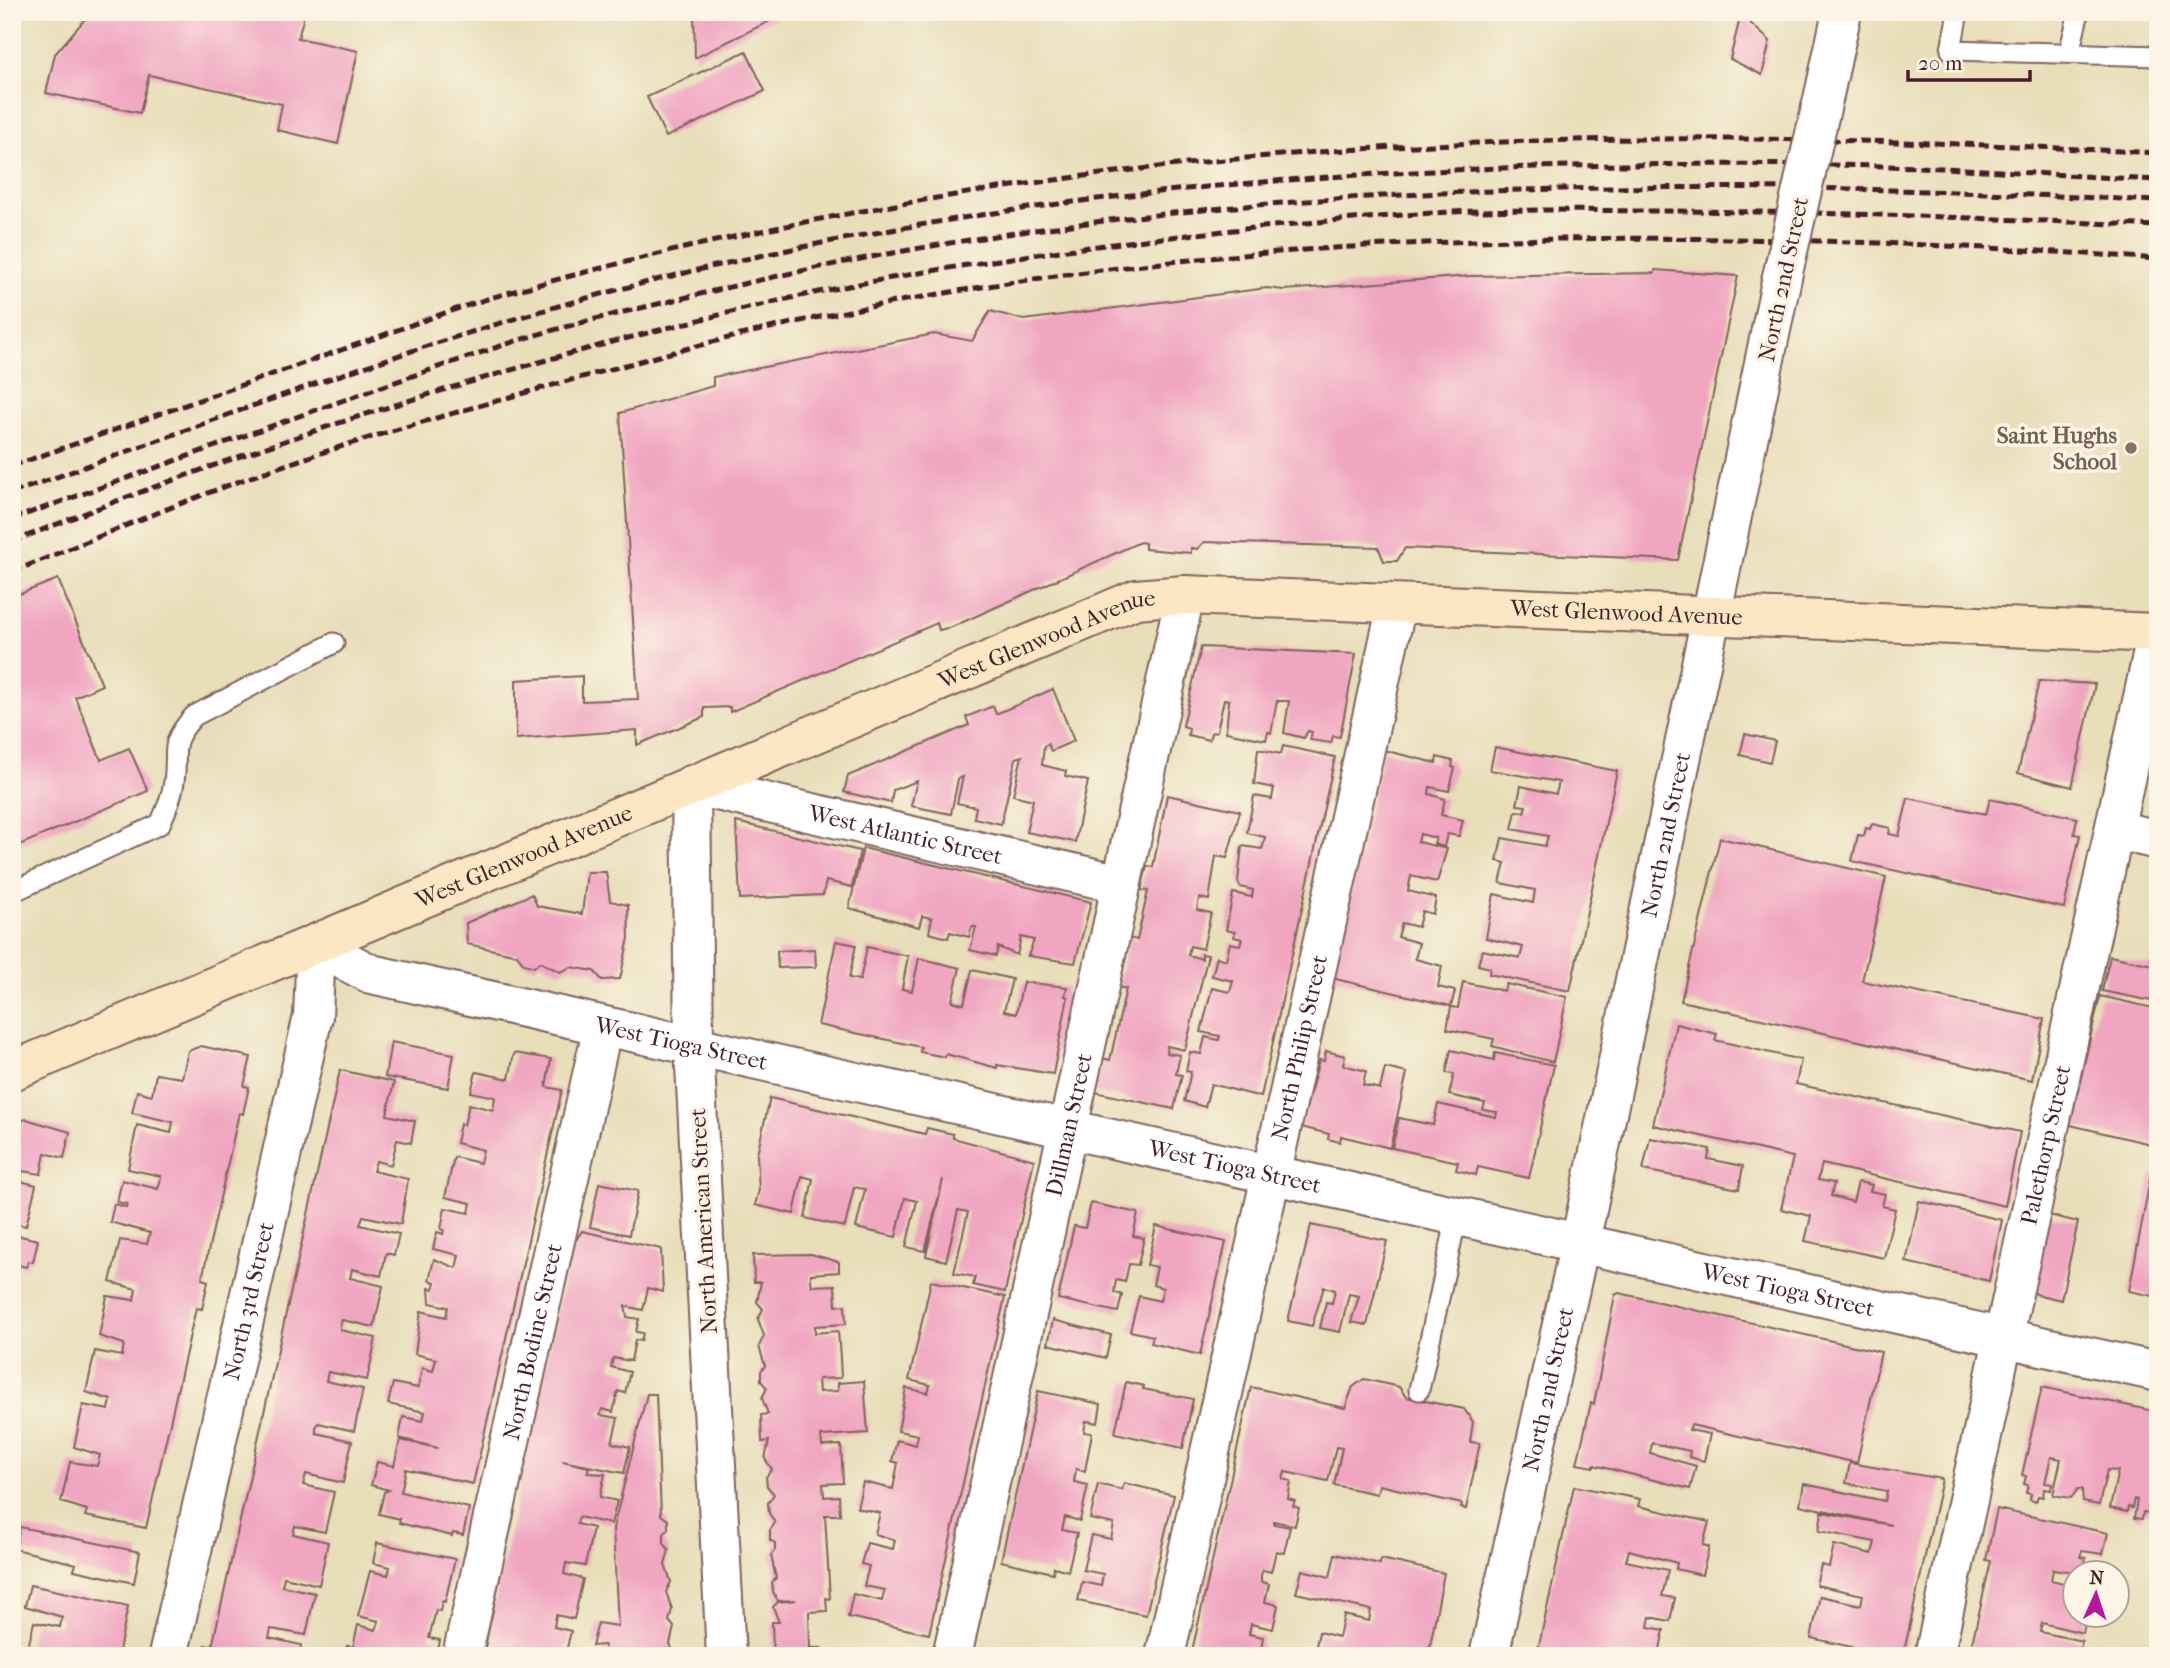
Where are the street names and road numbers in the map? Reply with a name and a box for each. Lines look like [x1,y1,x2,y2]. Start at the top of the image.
street label: North 2nd Street [1753,194,1814,364]
street label: West Glenwood Avenue [933,584,1156,695]
street label: West Glenwood Avenue [1509,595,1743,631]
street label: North 2nd Street [1635,750,1696,920]
street label: West Glenwood Avenue [411,799,636,914]
street label: West Atlantic Street [805,799,1005,870]
street label: North Philip Street [1266,952,1333,1143]
street label: West Tioga Street [591,1011,770,1076]
street label: Dillman Street [1040,1051,1098,1199]
street label: Palethorp Street [2015,1063,2076,1228]
street label: North American Street [684,1107,723,1335]
street label: West Tioga Street [1145,1134,1324,1199]
street label: North 3rd Street [218,1219,280,1383]
street label: North Bodine Street [498,1241,568,1443]
street label: West Tioga Street [1698,1258,1877,1322]
street label: North 2nd Street [1517,1305,1579,1474]

